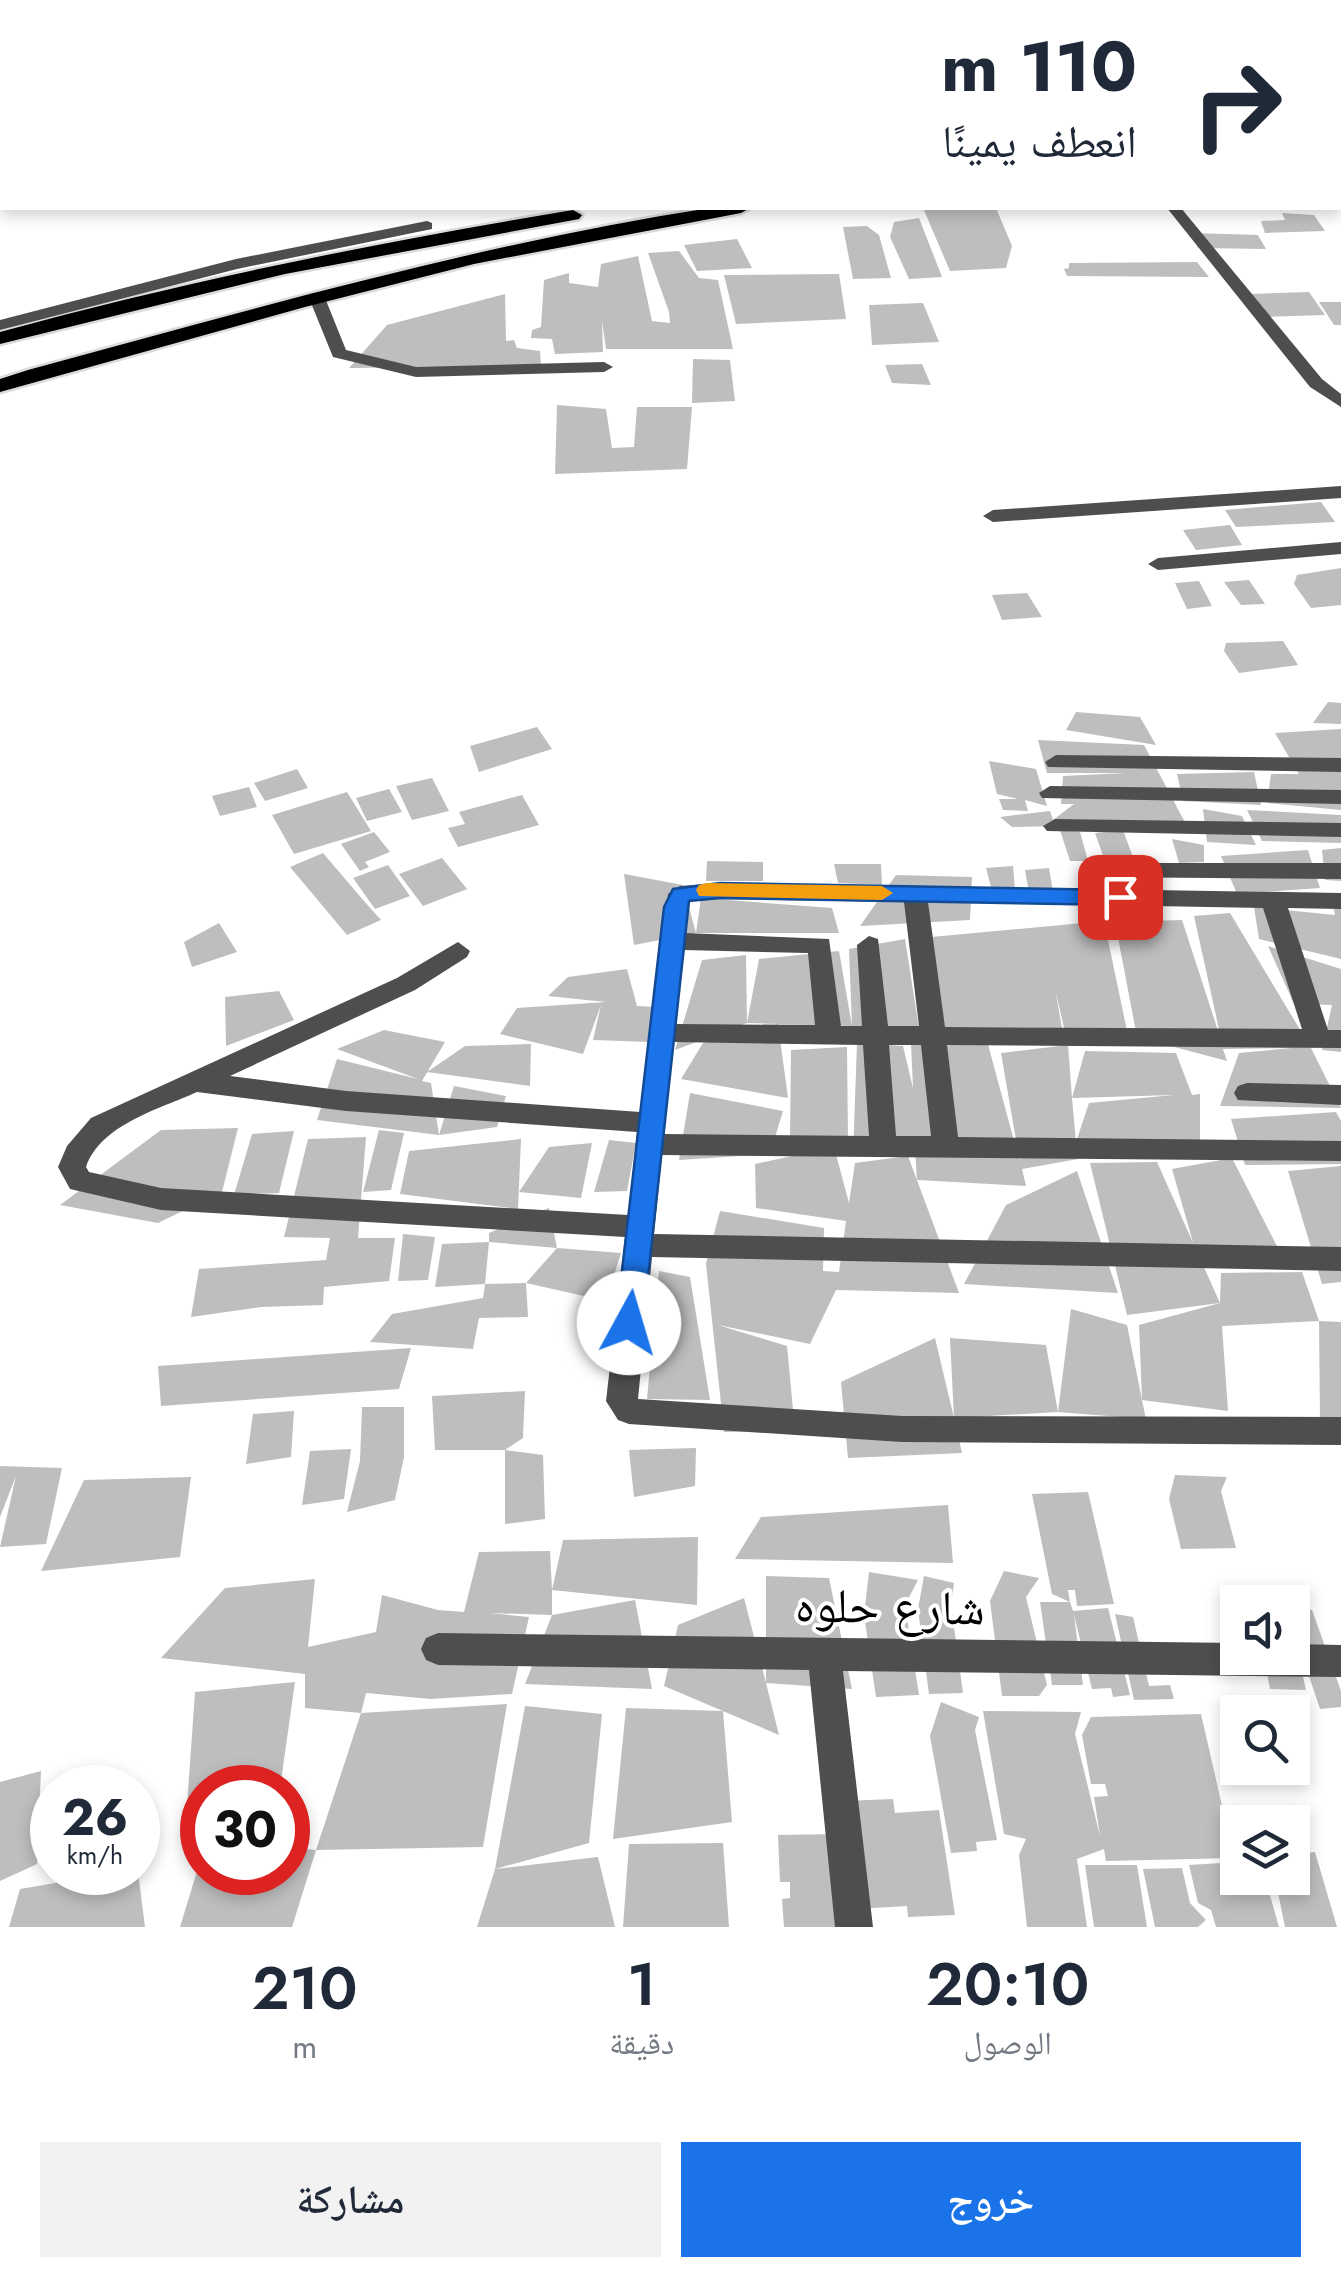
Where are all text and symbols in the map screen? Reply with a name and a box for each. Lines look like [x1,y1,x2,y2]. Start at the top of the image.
text: 110 m [941,16,1137,117]
icon: right [1172,40,1302,170]
text: انعطف يمينًا [942,109,1137,174]
pin [1078,855,1163,940]
icon: arrive [1093,870,1148,925]
position arrow [577,1271,681,1375]
street label: شارع حلوه [794,1570,986,1643]
map controls [1220,1585,1310,1895]
button: sound [1220,1585,1310,1675]
button: search [1220,1695,1310,1785]
speed limit sign: 30 [180,1765,310,1895]
text: 26 [62,1781,128,1854]
button: layers [1220,1805,1310,1895]
text: km/h [67,1837,123,1873]
text: 1 [627,1941,657,2028]
text: 20:10 [926,1941,1089,2028]
text: 210 [252,1945,358,2032]
text: دقيقة [609,2020,674,2066]
text: الوصول [963,2020,1052,2066]
text: m [292,2024,317,2070]
button: مشاركة [40,2142,661,2257]
button: خروج [681,2142,1301,2257]

